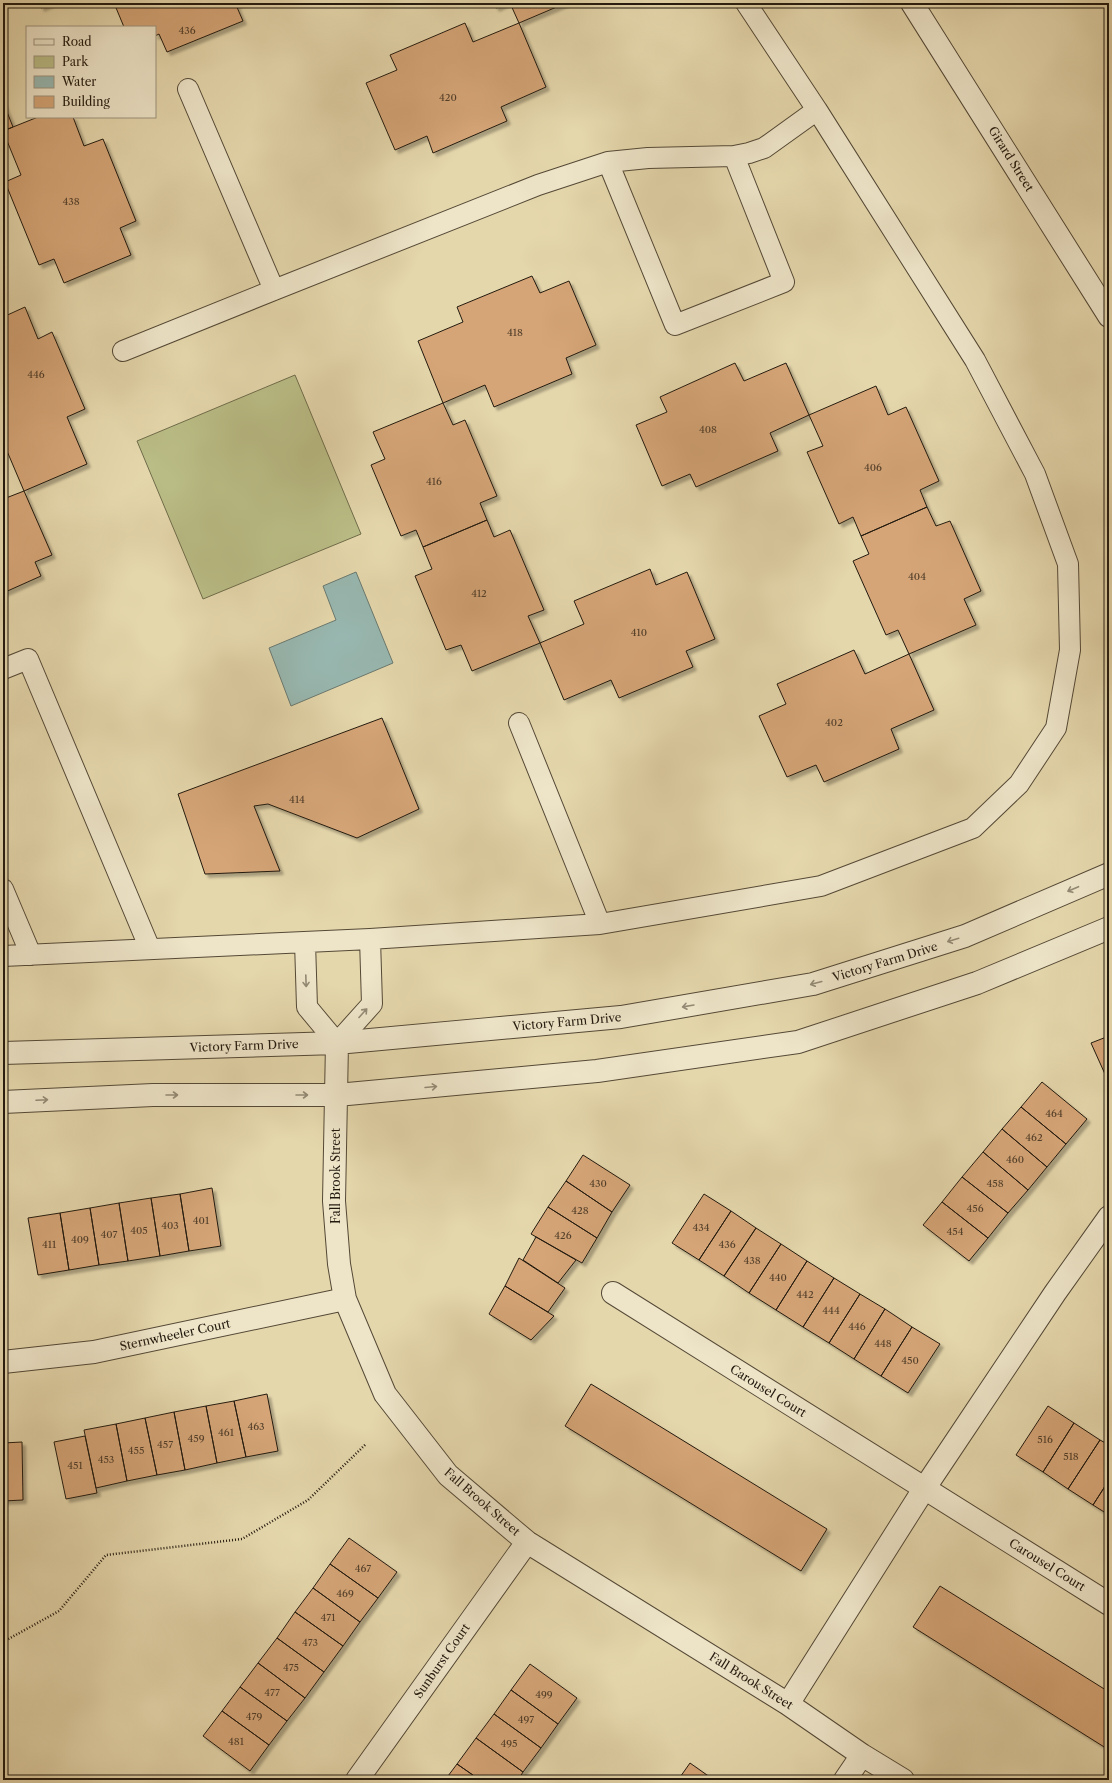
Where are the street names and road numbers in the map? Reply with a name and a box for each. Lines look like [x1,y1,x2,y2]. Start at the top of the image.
street label: Girard Street [985,123,1038,195]
street label: Victory Farm Drive [830,938,939,985]
street label: Victory Farm Drive [511,1009,622,1034]
street label: Victory Farm Drive [188,1036,299,1055]
street label: Fall Brook Street [328,1127,343,1224]
street label: Sternwheeler Court [118,1315,232,1354]
street label: Carousel Court [727,1361,810,1420]
street label: Fall Brook Street [441,1465,524,1539]
street label: Carousel Court [1006,1535,1089,1594]
street label: Sunburst Court [410,1620,473,1701]
street label: Fall Brook Street [707,1649,797,1713]

